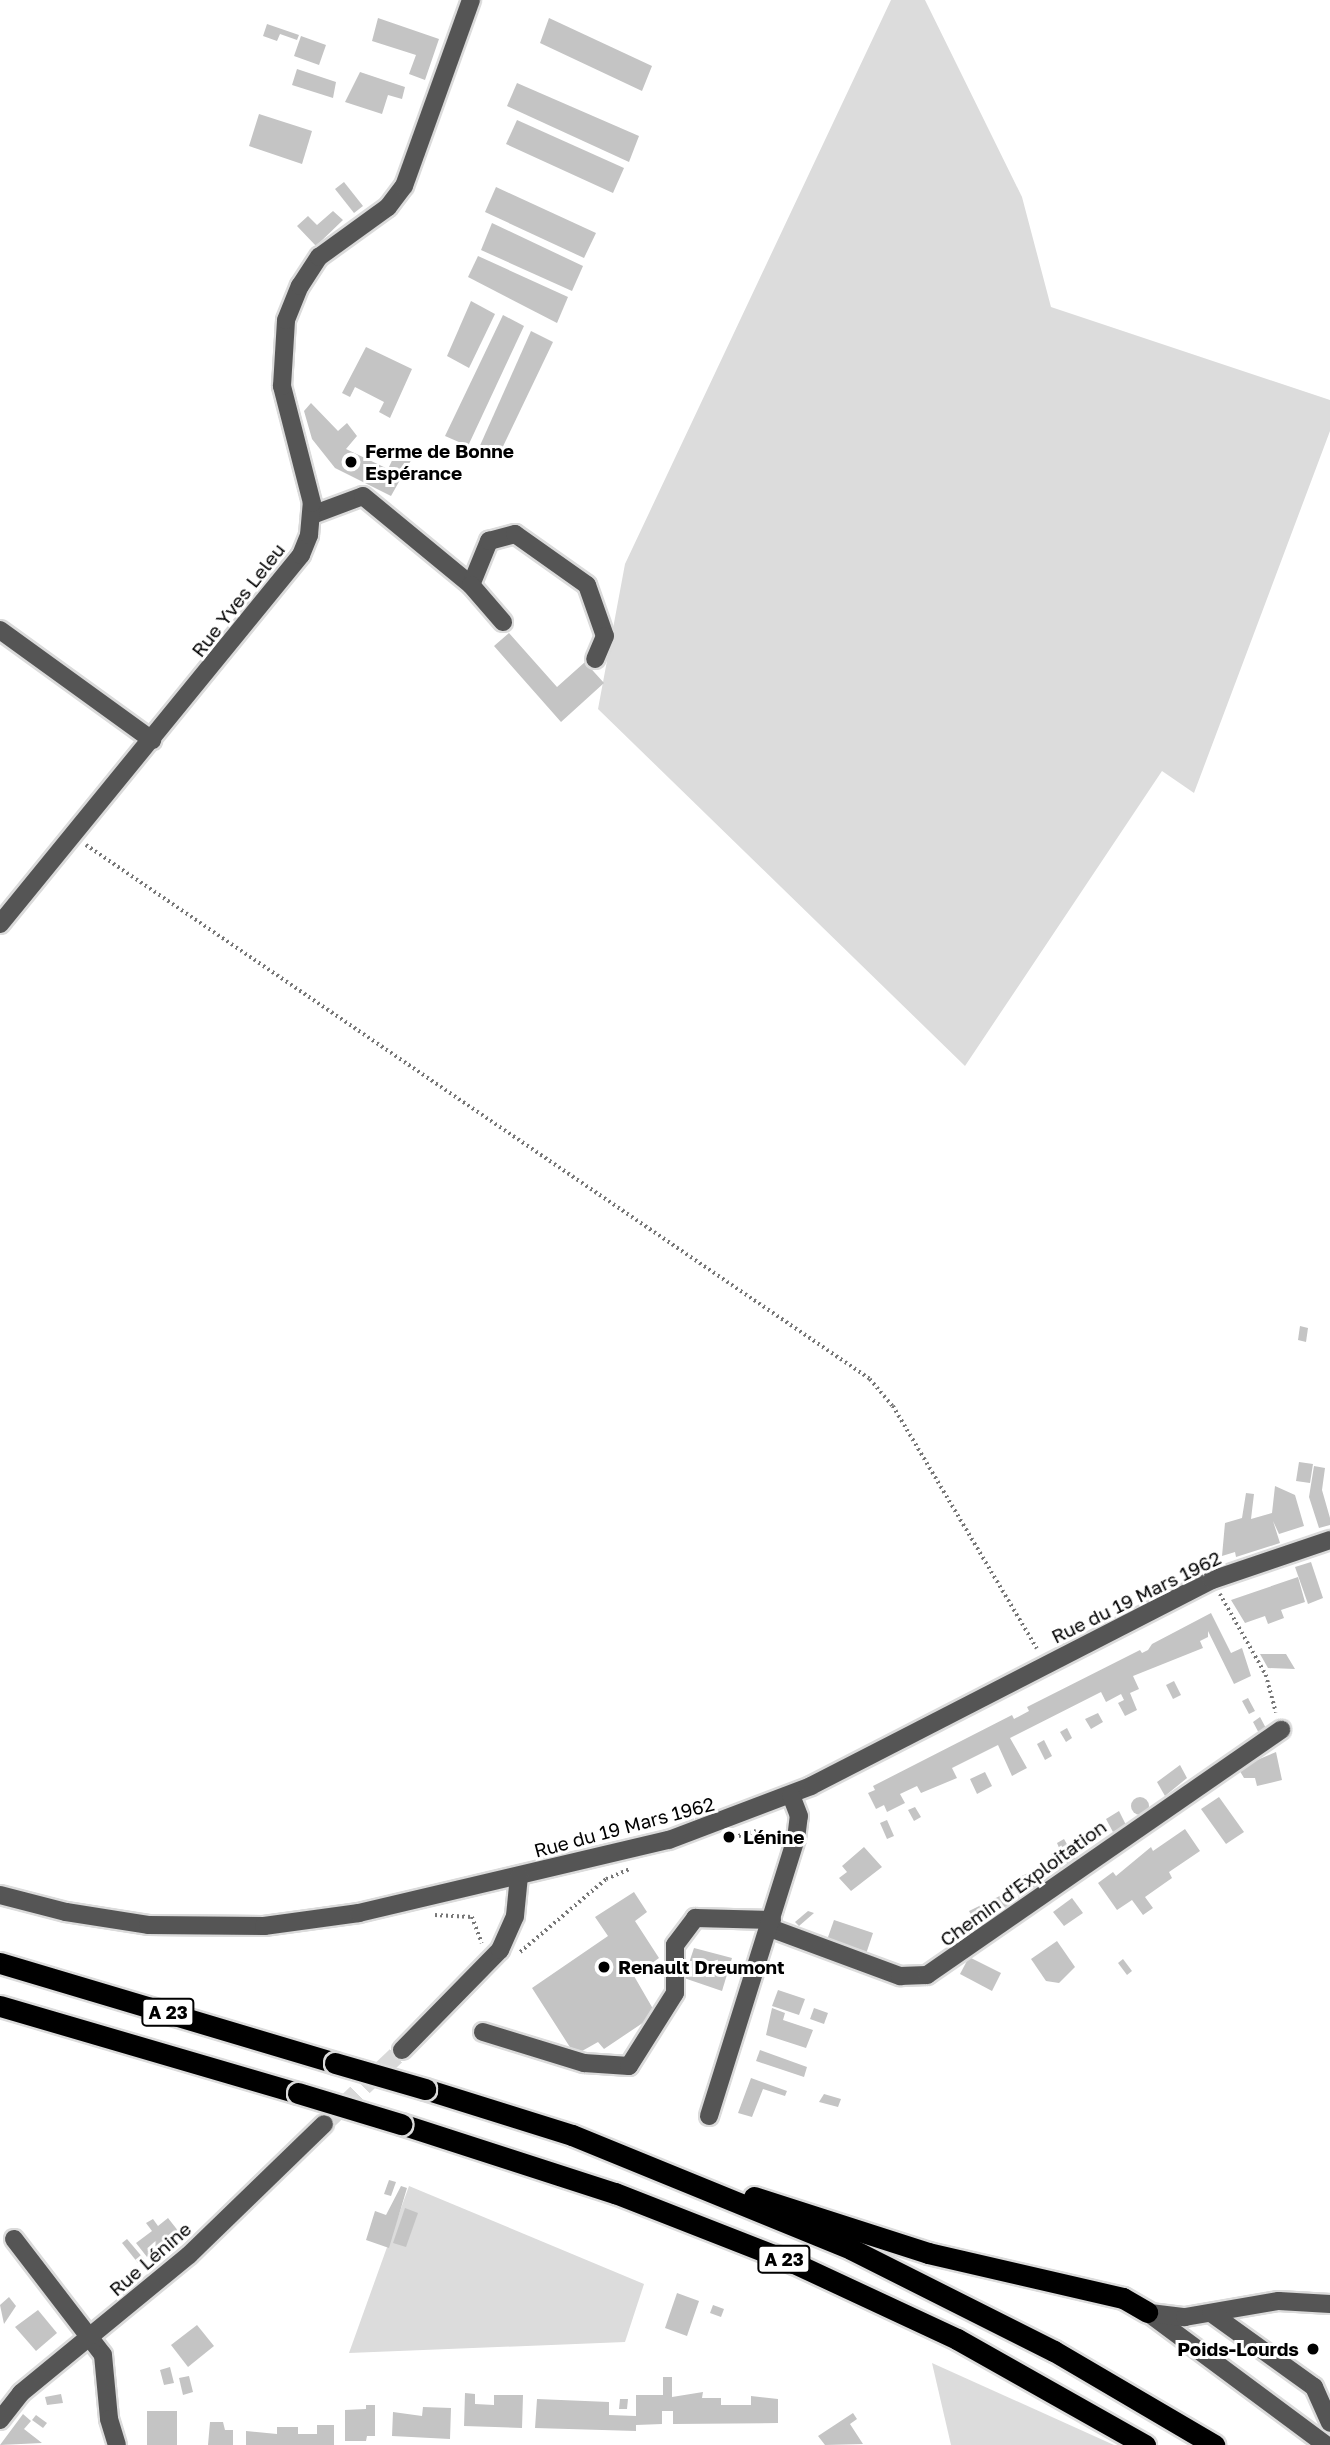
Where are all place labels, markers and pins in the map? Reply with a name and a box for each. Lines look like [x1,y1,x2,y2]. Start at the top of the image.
place label: Ferme de Bonne Espérance [365,440,514,484]
marker: Ferme de Bonne Espérance [343,454,359,470]
place label: Lénine [743,1826,804,1848]
marker: Lénine [721,1829,737,1845]
place label: Renault Dreumont [618,1956,785,1978]
marker: Renault Dreumont [596,1959,612,1975]
place label: Poids-Lourds [1177,2338,1299,2360]
marker: Poids-Lourds [1305,2341,1321,2357]

